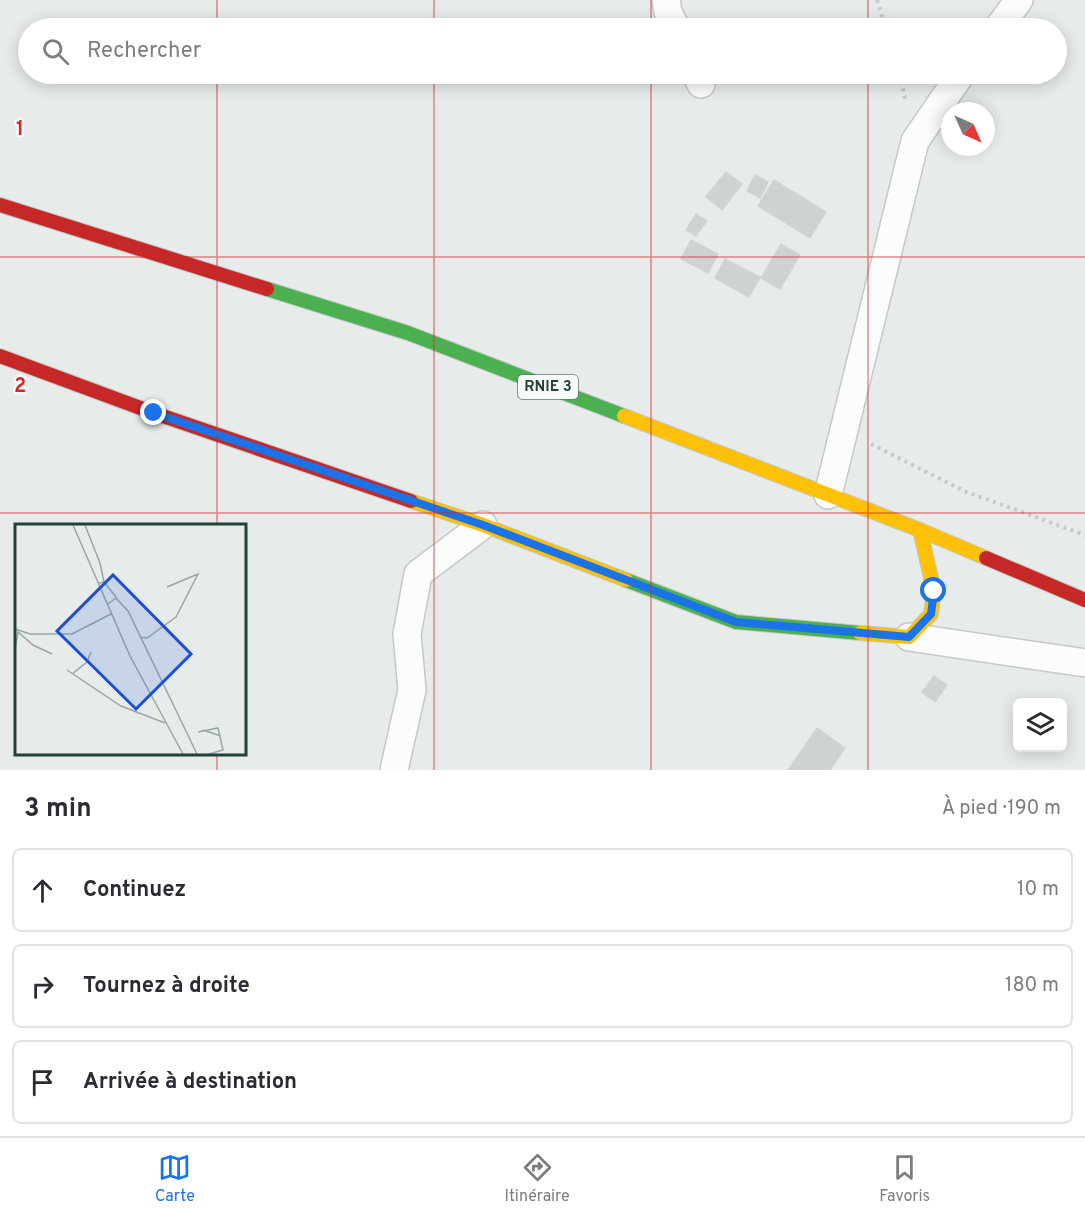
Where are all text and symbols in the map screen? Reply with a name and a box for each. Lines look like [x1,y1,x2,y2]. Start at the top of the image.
search box [18,18,1067,84]
icon: search [39,35,72,68]
text: Rechercher [87,38,201,65]
north arrow [941,102,995,156]
text: 1 [16,117,24,143]
text: 2 [14,374,26,400]
road number: RNIE 3 [518,375,578,399]
route end [140,399,166,425]
inset map [15,524,246,755]
route start [920,577,946,603]
map controls [1013,698,1067,752]
button: layers [1013,698,1067,752]
text: 3 min [24,793,92,826]
text: À pied · 190 m [942,796,1061,822]
icon: ahead [26,874,59,907]
text: Continuez [83,877,186,904]
text: 10 m [1017,877,1059,903]
icon: right [26,970,59,1003]
text: Tournez à droite [83,973,250,1000]
text: 180 m [1005,973,1059,999]
icon: arrive [26,1066,59,1099]
text: Arrivée à destination [83,1069,297,1096]
tab: Carte [155,1151,195,1207]
tab: Itinéraire [505,1151,570,1207]
tab: Favoris [879,1151,930,1207]

